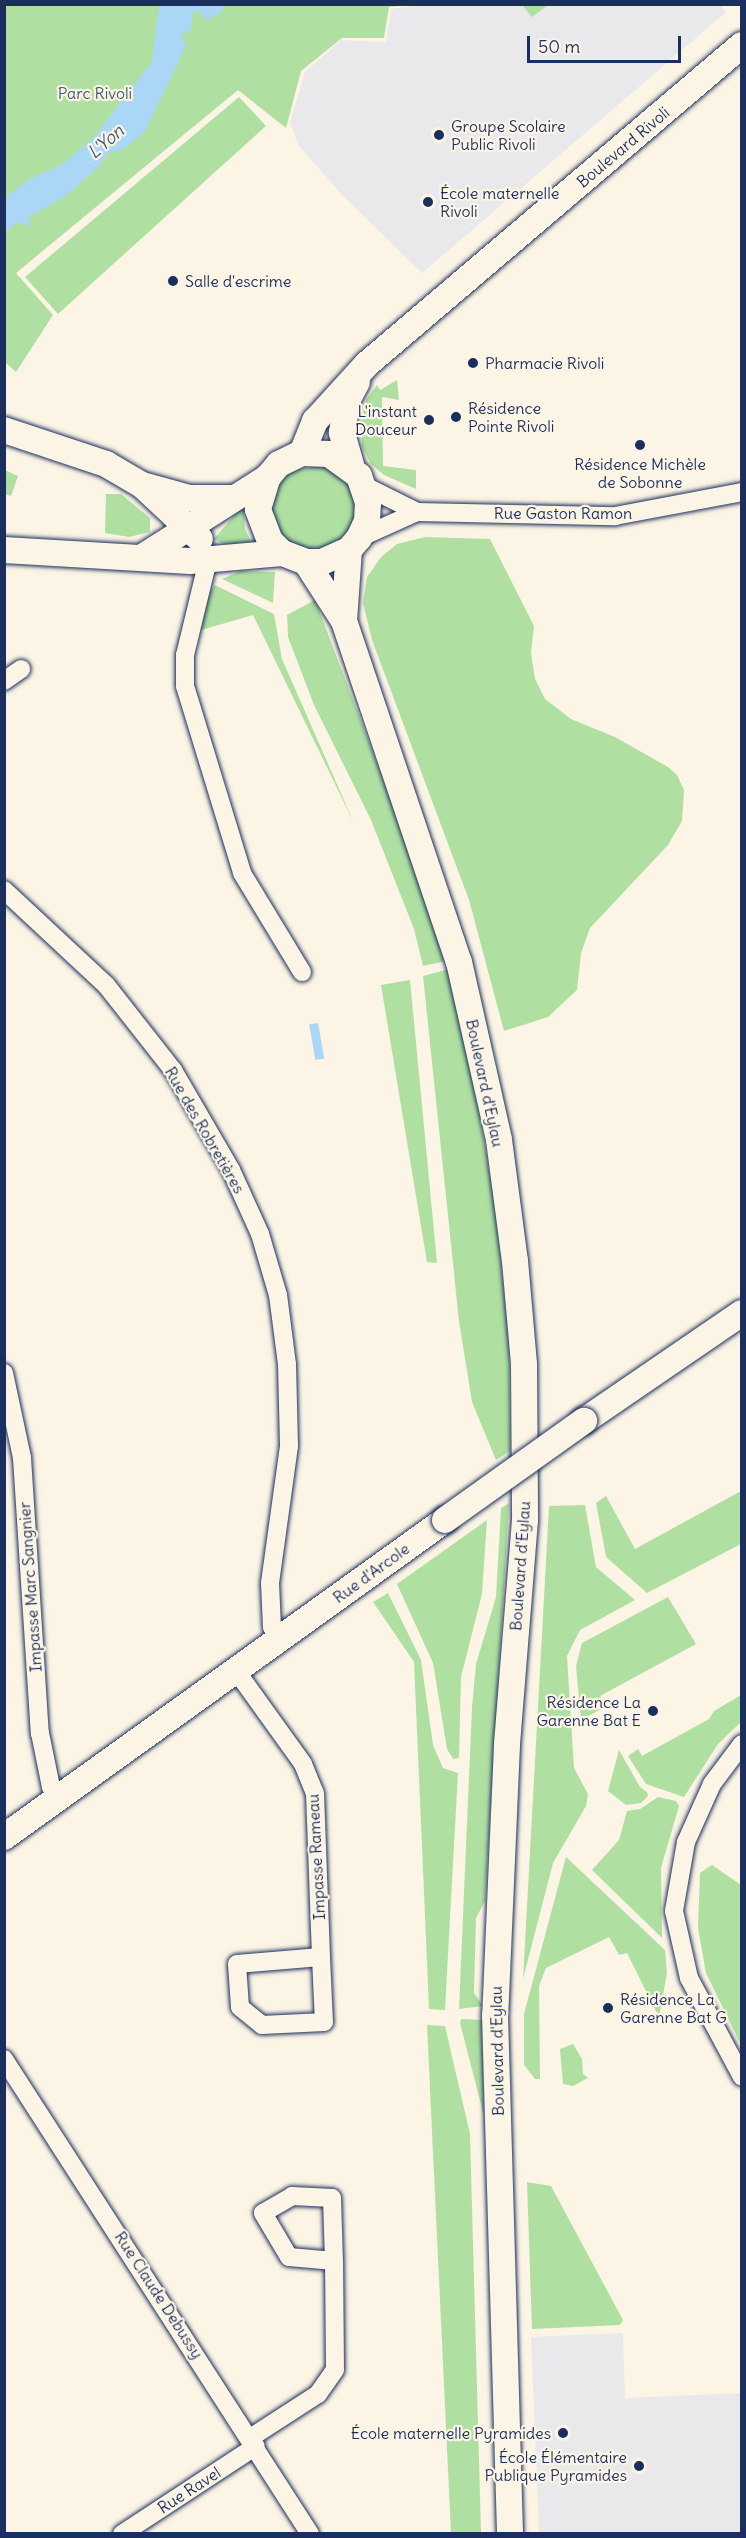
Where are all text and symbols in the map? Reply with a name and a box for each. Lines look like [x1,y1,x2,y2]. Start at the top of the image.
scale bar [530,24,684,62]
text: 50 m [538,35,580,58]
park label: Parc Rivoli [58,83,132,103]
street label: Boulevard Rivoli [573,103,673,191]
place label: Groupe Scolaire Public Rivoli [451,116,566,154]
water label: L'Yon [83,120,129,164]
marker: Groupe Scolaire Public Rivoli [432,128,446,142]
place label: École maternelle Rivoli [440,183,559,221]
marker: École maternelle Rivoli [421,195,435,209]
place label: Salle d'escrime [185,271,291,291]
marker: Salle d'escrime [166,274,180,288]
place label: Pharmacie Rivoli [485,353,604,373]
marker: Pharmacie Rivoli [466,356,480,370]
place label: Résidence Pointe Rivoli [468,398,554,436]
place label: L'instant Douceur [355,401,417,439]
marker: Résidence Pointe Rivoli [449,410,463,424]
marker: L'instant Douceur [422,413,436,427]
marker: Résidence Michèle de Sobonne [633,438,647,452]
place label: Résidence Michèle de Sobonne [574,454,706,492]
street label: Rue Gaston Ramon [494,503,632,523]
street label: Boulevard d'Eylau [462,1017,508,1149]
street label: Rue des Robretières [161,1063,249,1197]
street label: Boulevard d'Eylau [506,1500,534,1632]
street label: Impasse Marc Sangnier [14,1501,46,1673]
street label: Rue d'Arcole [329,1539,413,1607]
place label: Résidence La Garenne Bat E [536,1692,641,1730]
marker: Résidence La Garenne Bat E [646,1704,660,1718]
street label: Impasse Rameau [303,1793,329,1921]
street label: Boulevard d'Eylau [486,1986,508,2116]
place label: Résidence La Garenne Bat G [620,1989,727,2027]
marker: Résidence La Garenne Bat G [601,2001,615,2015]
street label: Rue Claude Debussy [111,2228,207,2362]
place label: École maternelle Pyramides [351,2423,551,2443]
marker: École maternelle Pyramides [556,2426,570,2440]
place label: École Élémentaire Publique Pyramides [484,2447,627,2485]
marker: École Élémentaire Publique Pyramides [632,2459,646,2473]
street label: Rue Ravel [154,2463,224,2517]

